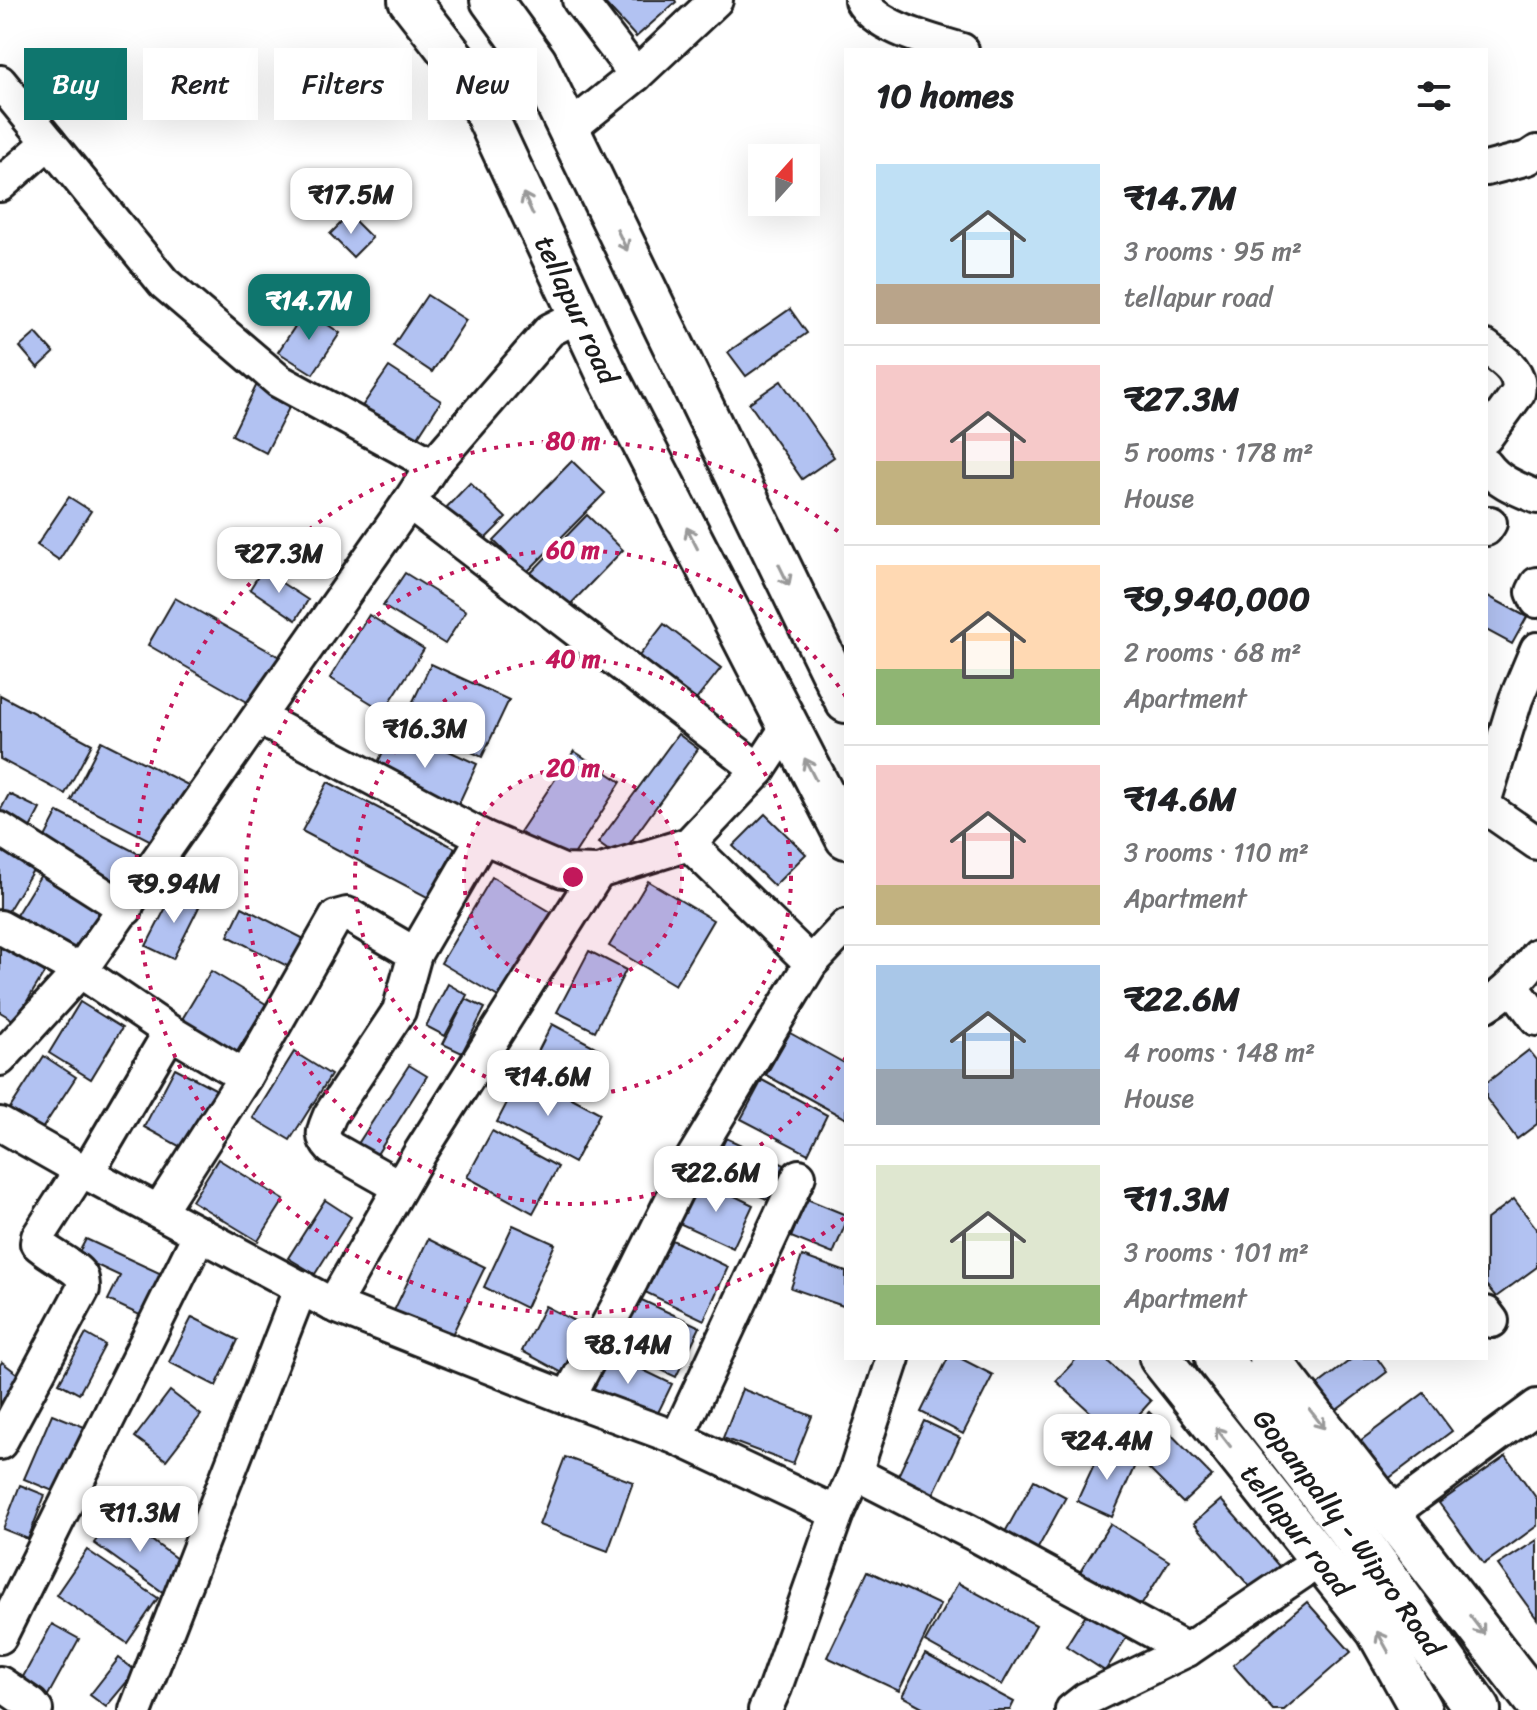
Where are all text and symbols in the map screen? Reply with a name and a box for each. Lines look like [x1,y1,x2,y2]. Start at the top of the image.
chip: Buy [24,48,127,120]
chip: Rent [143,48,258,120]
chip: Filters [274,48,412,120]
chip: New [428,48,537,120]
text: 10 homes [876,66,1014,126]
icon: filters [1412,74,1456,118]
north arrow [748,144,820,216]
map controls [748,144,820,216]
pin: ₹17.5M [286,168,416,236]
text: ₹14.7M [1124,168,1236,228]
text: ₹17.5M [308,171,394,217]
one-way arrow [520,192,535,216]
icon: home [940,196,1036,292]
street label: tellapur road [521,227,634,394]
one-way arrow [615,227,630,251]
text: 3 rooms · 95 m² [1124,228,1302,274]
pin: ₹14.7M [244,274,374,342]
text: tellapur road [1124,274,1272,320]
text: ₹14.7M [266,277,352,323]
text: ₹27.3M [1124,369,1239,429]
icon: home [940,397,1036,493]
text: 80 m [545,420,601,462]
text: 5 rooms · 178 m² [1124,429,1313,475]
text: House [1124,475,1194,521]
one-way arrow [683,526,699,550]
pin: ₹27.3M [214,527,344,595]
text: 60 m [545,529,600,571]
text: ₹27.3M [235,530,323,576]
one-way arrow [777,562,792,586]
text: ₹9,940,000 [1124,569,1310,629]
icon: home [940,597,1036,693]
text: 2 rooms · 68 m² [1124,629,1301,675]
text: 40 m [546,638,601,680]
text: Apartment [1124,675,1247,721]
pin: ₹16.3M [360,702,490,770]
text: ₹16.3M [383,705,467,751]
text: 20 m [545,747,600,789]
one-way arrow [802,758,817,782]
text: ₹14.6M [1124,769,1236,829]
icon: home [940,797,1036,893]
text: 3 rooms · 110 m² [1124,829,1309,875]
pin: ₹9.94M [109,857,239,925]
text: ₹9.94M [128,860,220,906]
centre of rings [559,863,587,891]
text: Apartment [1124,875,1247,921]
text: ₹22.6M [1124,969,1240,1029]
icon: home [940,997,1036,1093]
text: 4 rooms · 148 m² [1124,1029,1315,1075]
pin: ₹14.6M [483,1050,613,1118]
text: ₹14.6M [505,1053,591,1099]
text: House [1124,1075,1194,1121]
pin: ₹22.6M [651,1146,781,1214]
text: ₹22.6M [672,1149,760,1195]
text: ₹11.3M [1124,1169,1229,1229]
icon: home [940,1197,1036,1293]
text: 3 rooms · 101 m² [1124,1229,1309,1275]
text: Apartment [1124,1275,1247,1321]
pin: ₹8.14M [563,1318,693,1386]
text: ₹8.14M [585,1321,671,1367]
street label: Gopanpally - Wipro Road [1240,1397,1459,1669]
one-way arrow [1309,1408,1326,1430]
pin: ₹24.4M [1042,1414,1172,1482]
text: ₹24.4M [1061,1417,1153,1463]
one-way arrow [1214,1427,1232,1448]
street label: tellapur road [1228,1452,1367,1610]
pin: ₹11.3M [75,1486,205,1554]
text: ₹11.3M [100,1489,180,1535]
one-way arrow [1468,1614,1485,1635]
one-way arrow [1375,1630,1390,1654]

